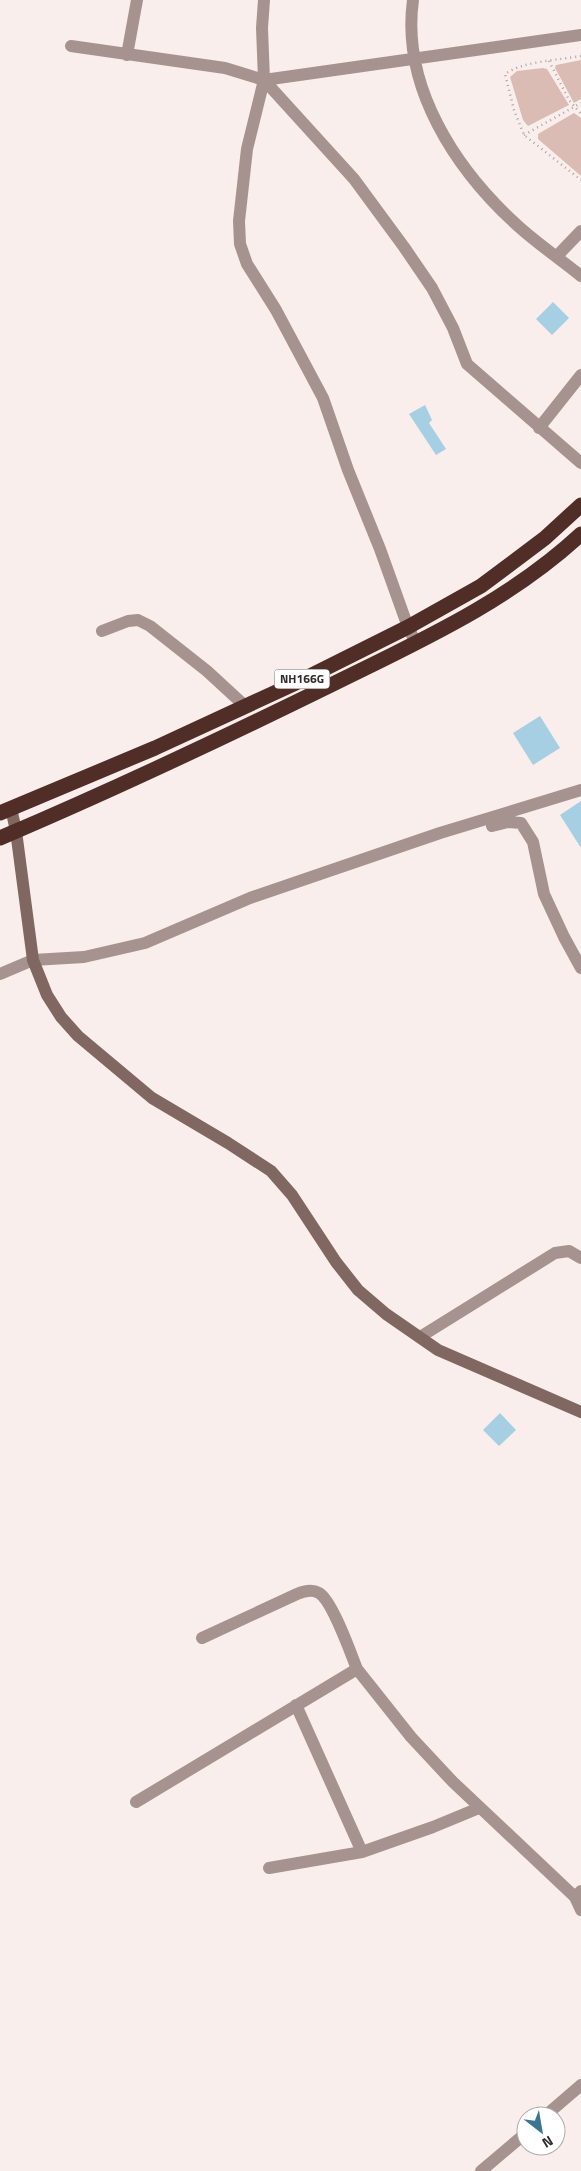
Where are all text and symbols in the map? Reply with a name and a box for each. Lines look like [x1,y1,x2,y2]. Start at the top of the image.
road number: NH166G [274,670,330,689]
north arrow [516,2106,566,2156]
text: N [538,2131,558,2154]

